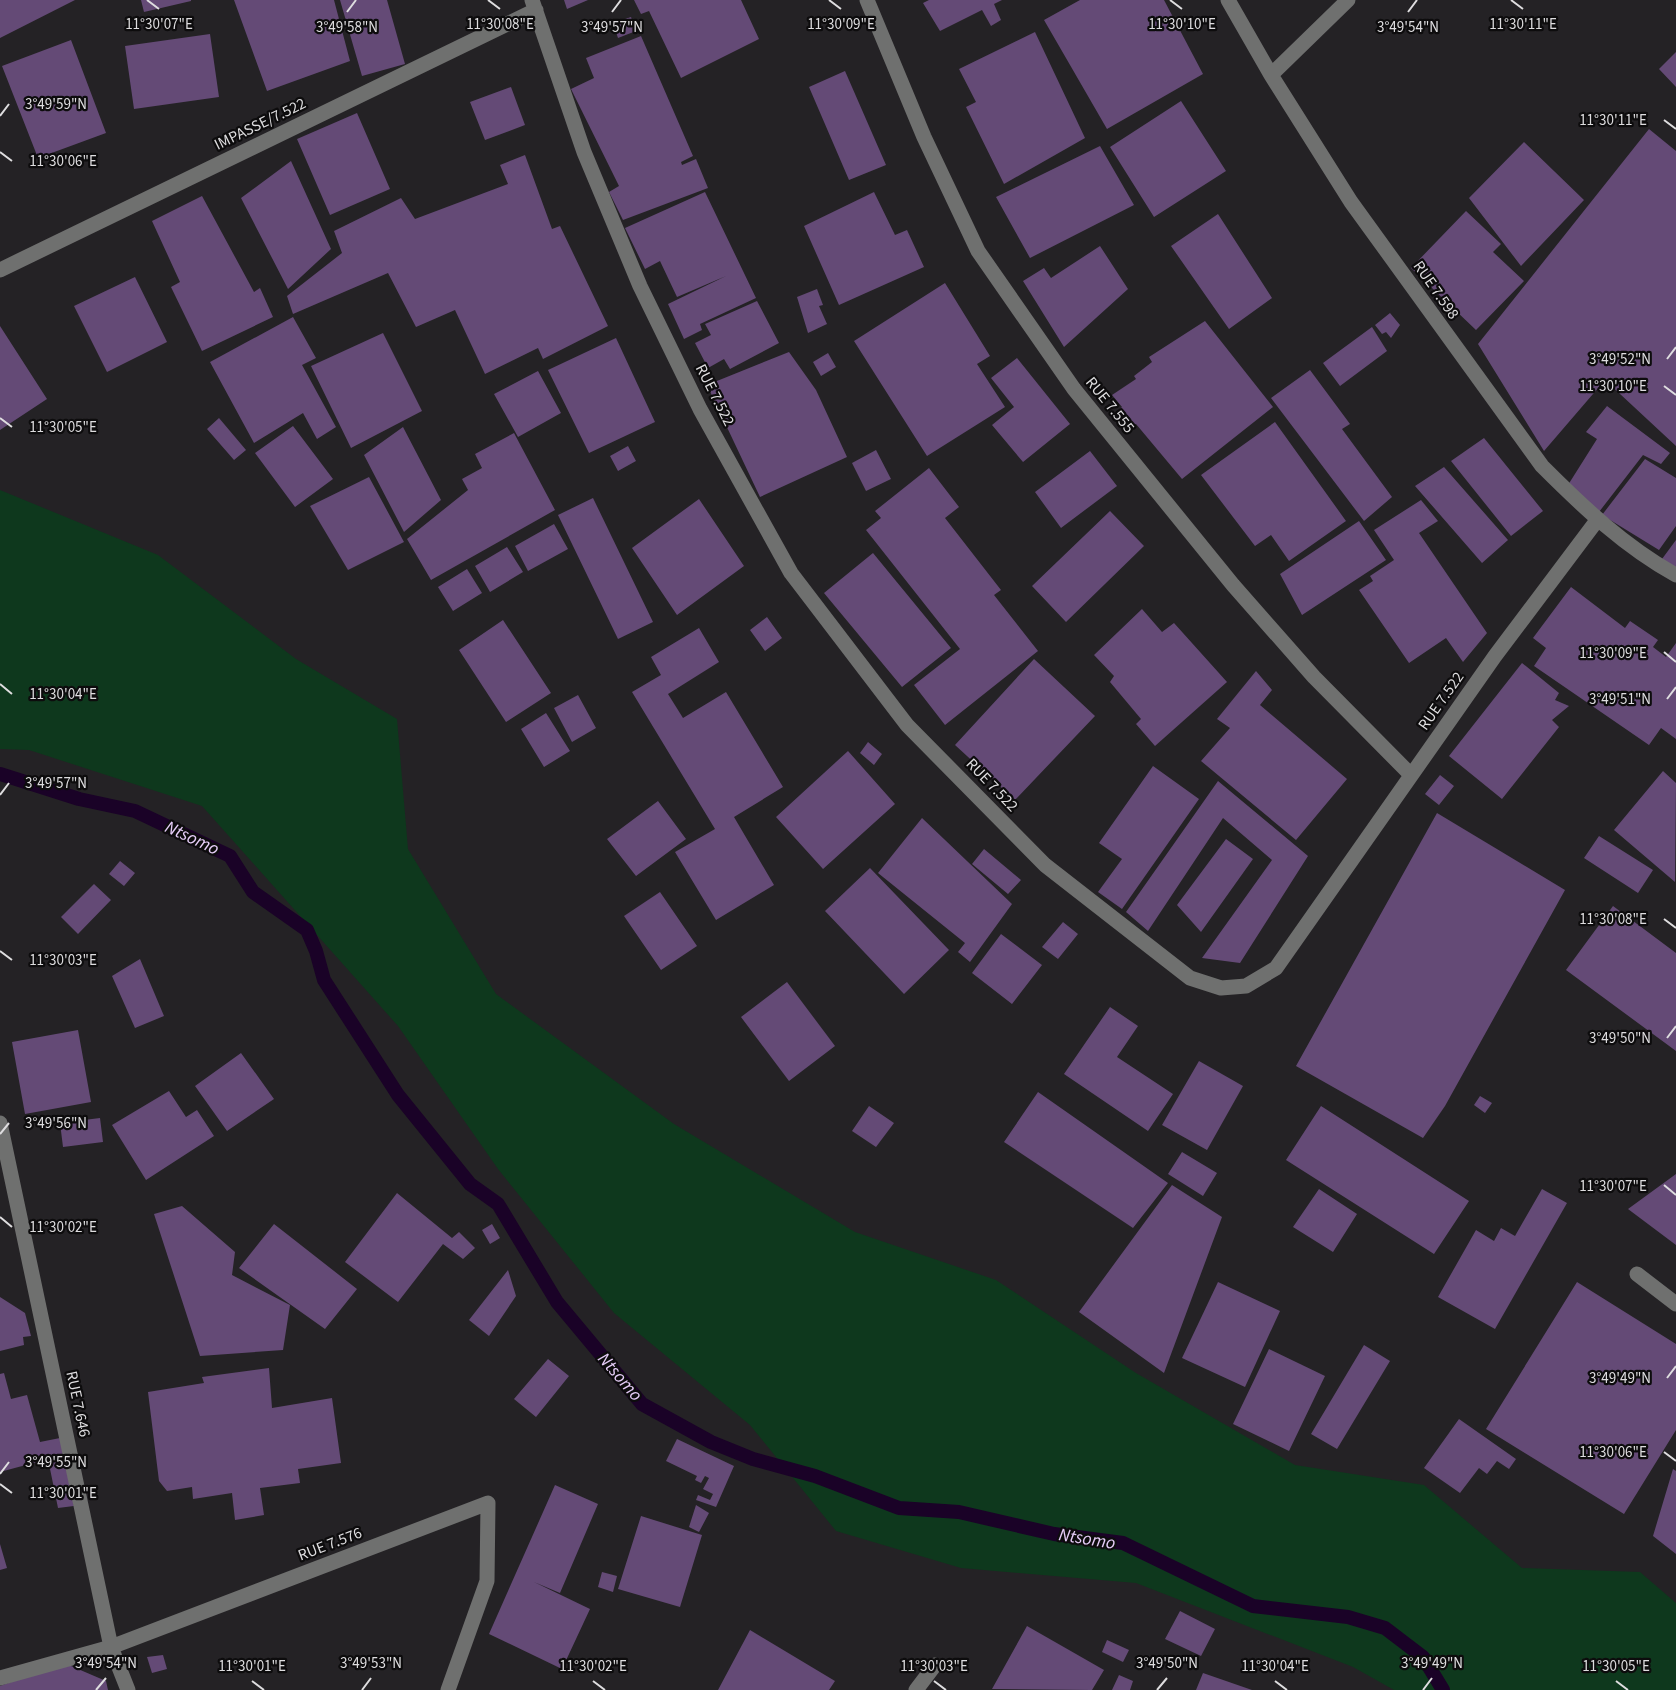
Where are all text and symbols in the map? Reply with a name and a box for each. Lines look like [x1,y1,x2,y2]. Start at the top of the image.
text: 11°30'07"E [125,14,193,35]
text: 11°30'08"E [466,14,534,35]
text: 11°30'09"E [807,14,875,35]
text: 11°30'10"E [1148,14,1216,35]
text: 11°30'11"E [1489,14,1557,35]
text: 3°49'58"N [316,17,378,38]
text: 3°49'57"N [581,17,643,38]
text: 3°49'54"N [1377,17,1439,38]
street label: IMPASSE/7.522 [210,92,310,156]
text: 3°49'59"N [25,94,87,115]
text: 11°30'11"E [1579,110,1647,131]
text: 11°30'06"E [29,151,97,172]
street label: RUE 7.598 [1408,256,1464,324]
text: 3°49'52"N [1589,349,1651,370]
street label: RUE 7.522 [690,360,740,430]
street label: RUE 7.555 [1080,372,1140,438]
text: 11°30'10"E [1579,376,1647,397]
text: 11°30'05"E [29,417,97,438]
text: 11°30'09"E [1579,643,1647,664]
street label: RUE 7.522 [1413,667,1469,735]
text: 11°30'04"E [29,684,97,705]
text: 3°49'51"N [1589,689,1651,710]
street label: RUE 7.522 [961,753,1023,817]
text: 3°49'57"N [25,773,87,794]
water label: Ntsomo [161,815,223,861]
text: 11°30'08"E [1579,909,1647,930]
text: 11°30'03"E [29,950,97,971]
text: 3°49'50"N [1589,1028,1651,1049]
text: 3°49'56"N [25,1113,87,1134]
text: 11°30'07"E [1579,1176,1647,1197]
text: 11°30'02"E [29,1217,97,1238]
water label: Ntsomo [592,1347,648,1407]
text: 3°49'49"N [1589,1368,1651,1389]
street label: RUE 7.646 [60,1369,96,1439]
text: 11°30'06"E [1579,1442,1647,1463]
text: 3°49'55"N [25,1452,87,1473]
text: 11°30'01"E [29,1483,97,1504]
street label: RUE 7.576 [295,1522,365,1566]
water label: Ntsomo [1057,1522,1117,1556]
text: 3°49'54"N [75,1653,137,1674]
text: 3°49'53"N [340,1653,402,1674]
text: 3°49'50"N [1136,1653,1198,1674]
text: 3°49'49"N [1401,1653,1463,1674]
text: 11°30'01"E [218,1656,286,1677]
text: 11°30'02"E [559,1656,627,1677]
text: 11°30'03"E [900,1656,968,1677]
text: 11°30'04"E [1241,1656,1309,1677]
text: 11°30'05"E [1582,1656,1650,1677]

